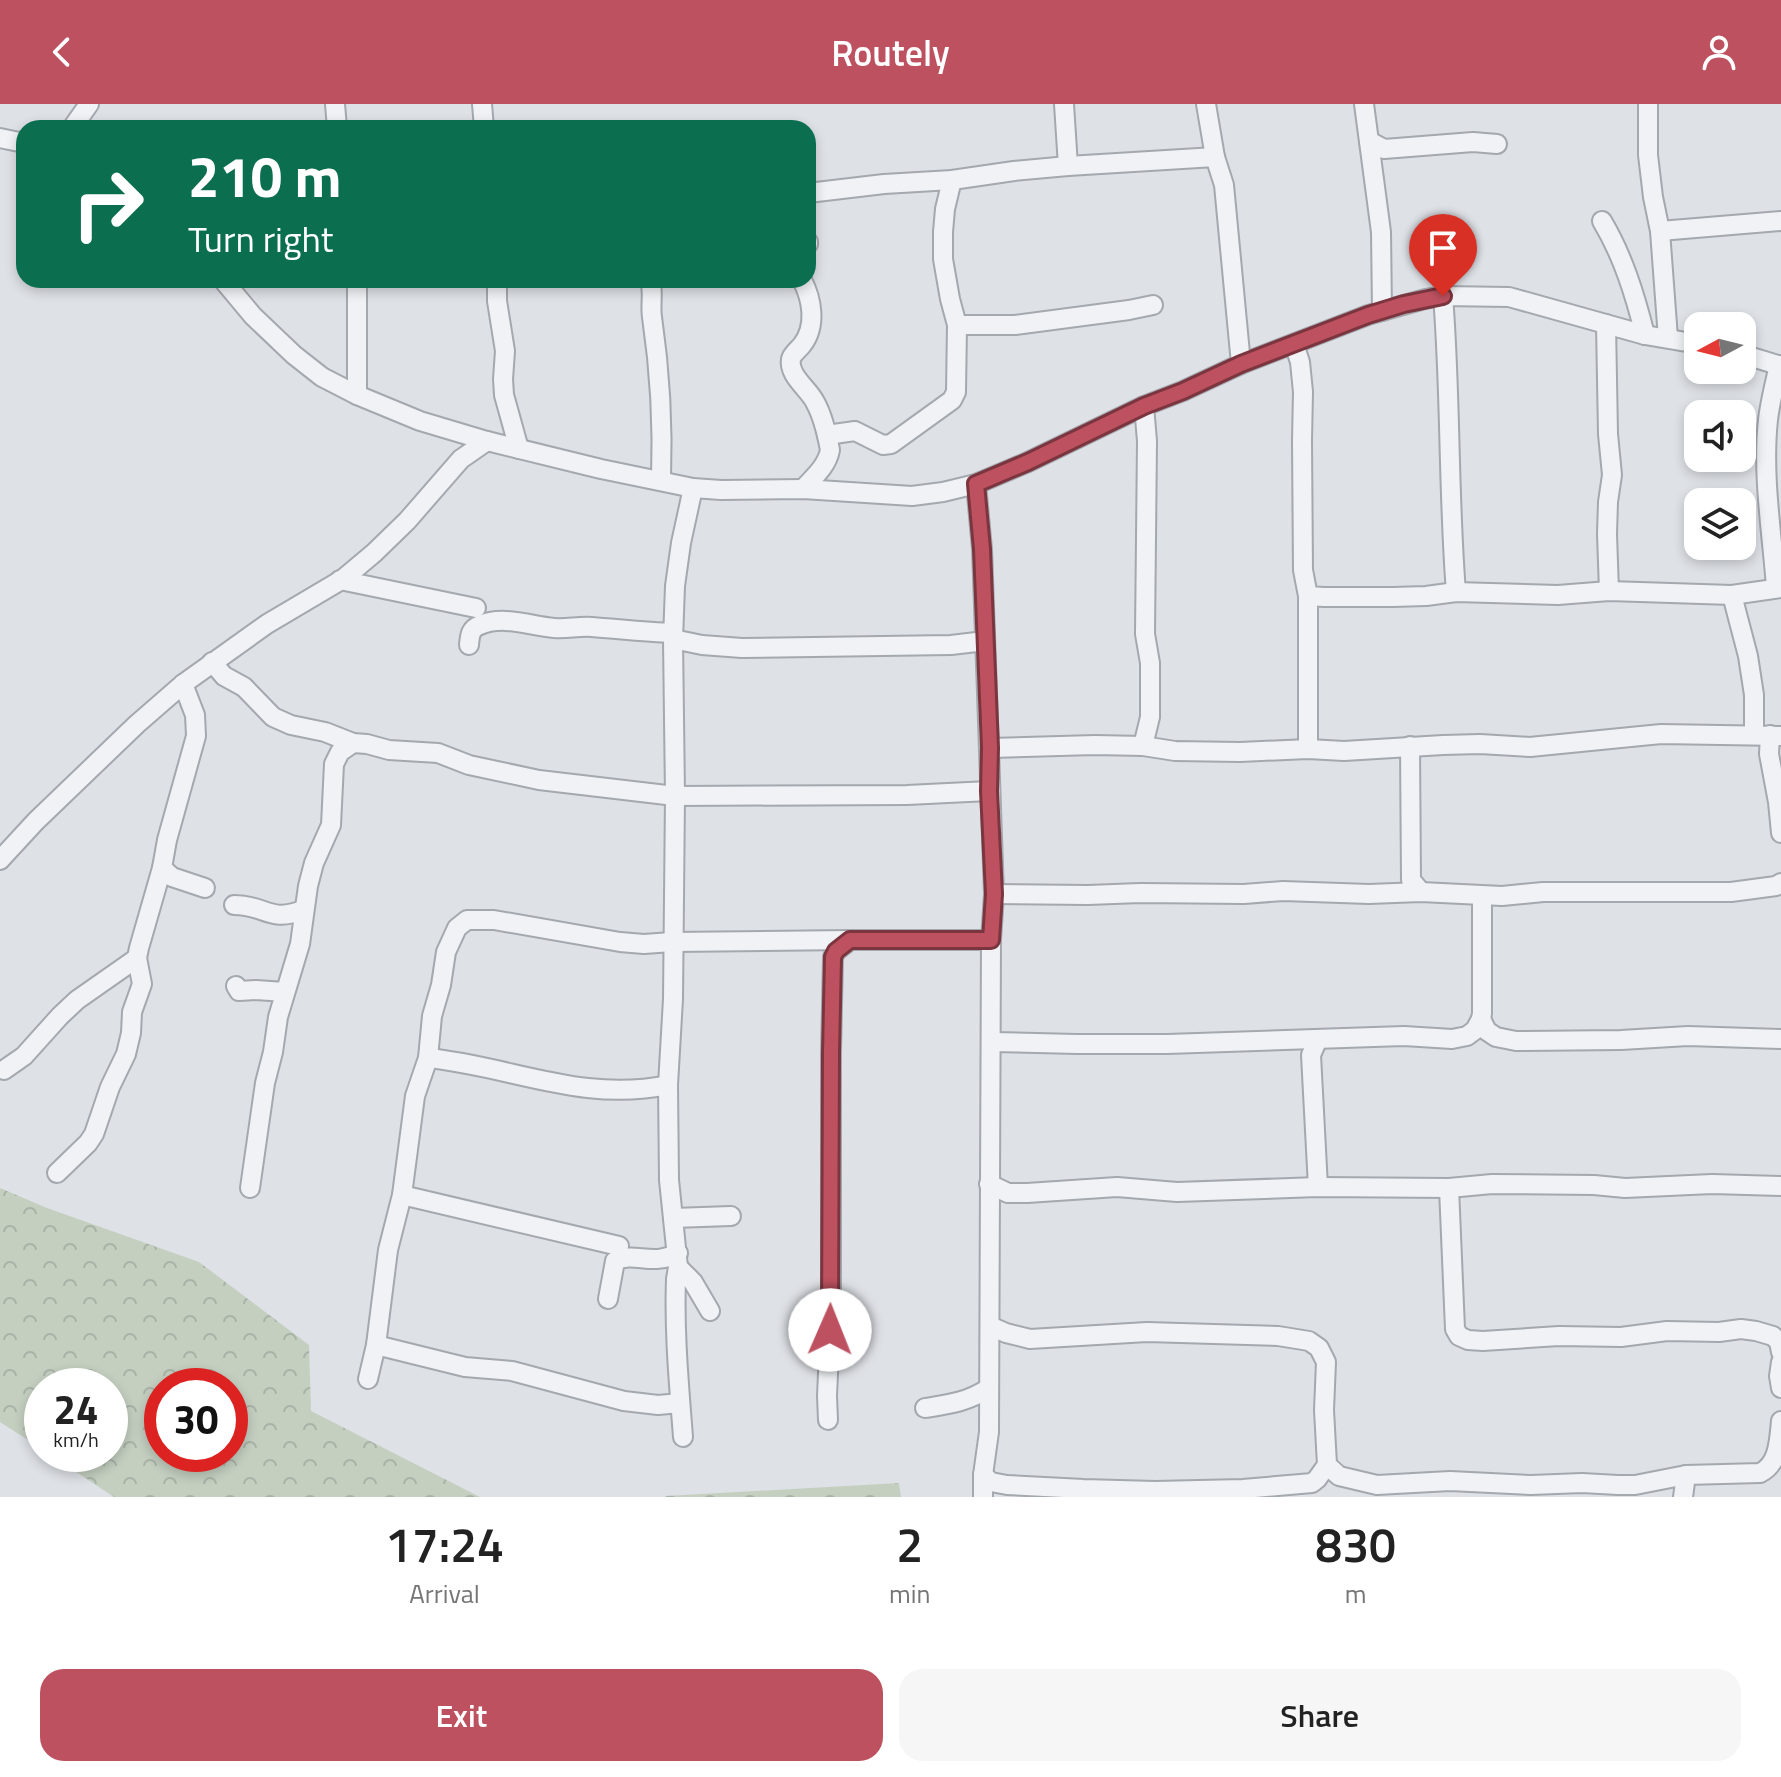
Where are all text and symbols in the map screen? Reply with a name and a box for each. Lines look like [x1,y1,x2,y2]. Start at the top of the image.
text: Routely [831,25,950,80]
icon: back [40,30,84,74]
icon: person [1697,30,1741,74]
text: 210 m [188,134,341,219]
icon: right [56,152,160,256]
text: Turn right [188,211,333,266]
pin [1409,214,1477,296]
icon: arrive [1421,226,1465,270]
north arrow [1684,312,1756,384]
map controls [1684,312,1756,560]
button: sound [1684,400,1756,472]
button: layers [1684,488,1756,560]
position arrow [788,1288,872,1372]
speed limit sign: 30 [144,1368,248,1472]
text: 24 [54,1379,98,1440]
text: km/h [53,1424,99,1455]
text: 17:24 [385,1508,504,1581]
text: 2 [896,1508,923,1581]
text: 830 [1315,1508,1396,1581]
text: Arrival [409,1574,480,1613]
text: min [889,1574,930,1613]
text: m [1345,1574,1367,1613]
button: Exit [40,1669,883,1761]
button: Share [899,1669,1741,1761]

